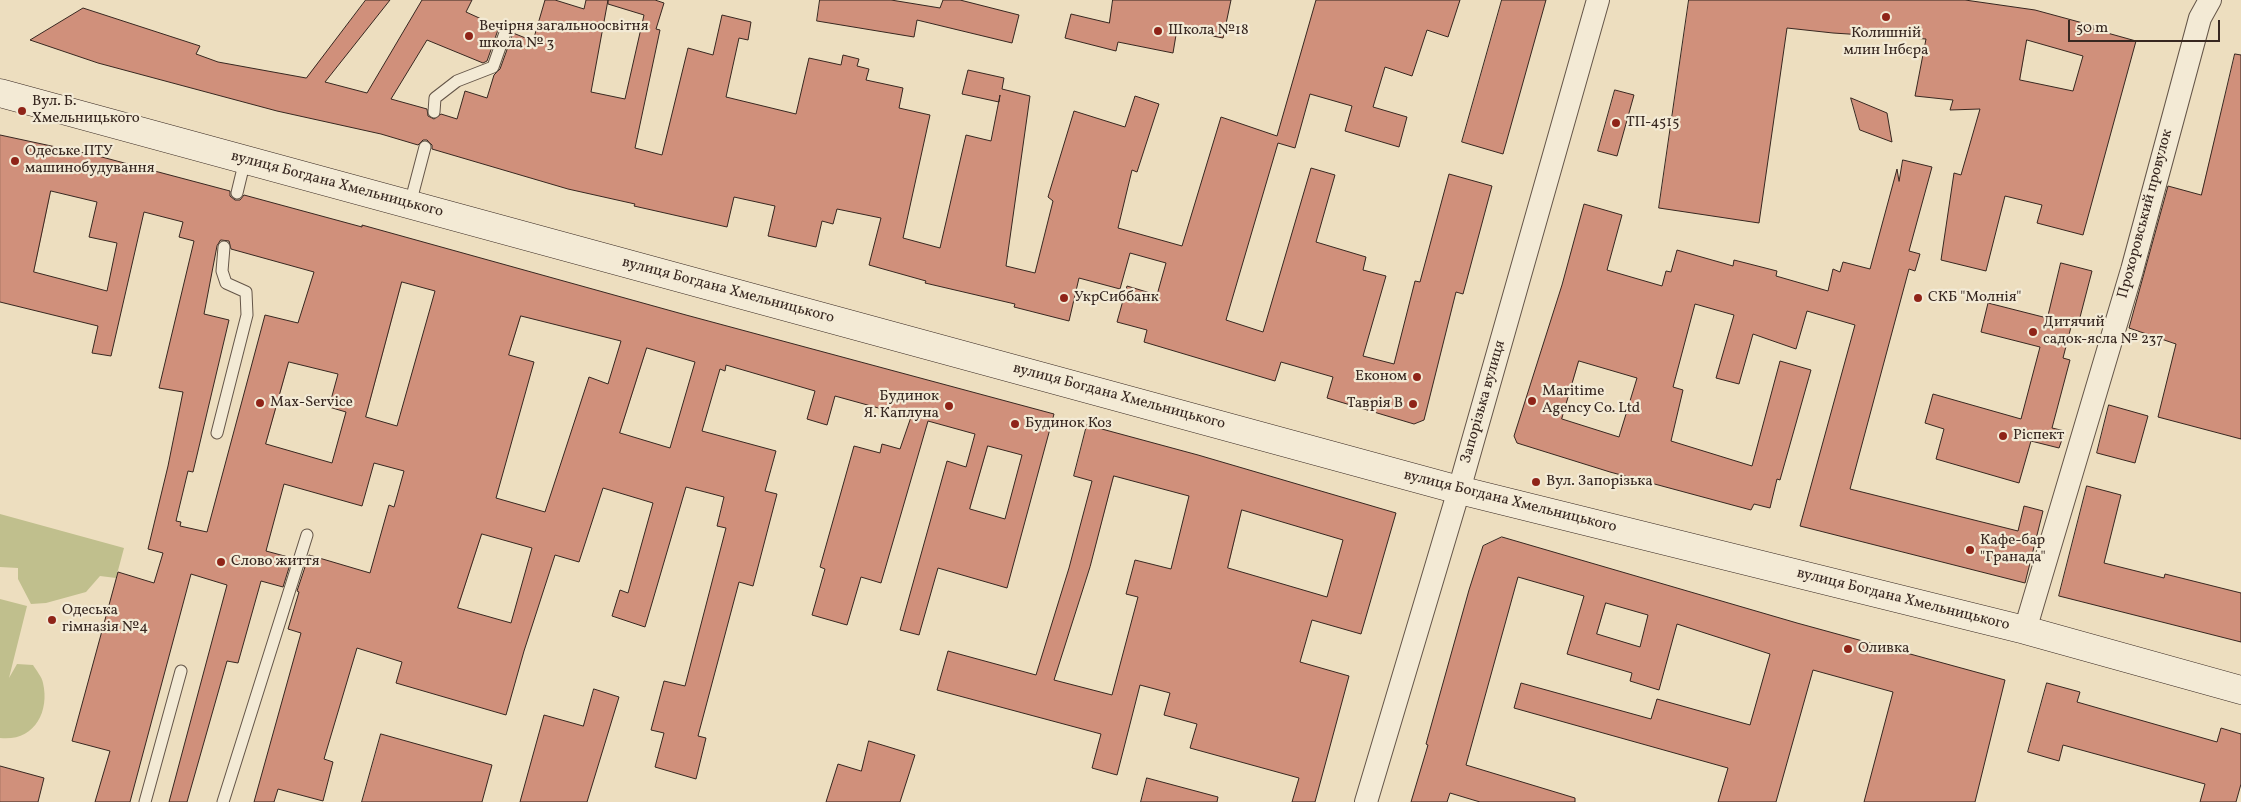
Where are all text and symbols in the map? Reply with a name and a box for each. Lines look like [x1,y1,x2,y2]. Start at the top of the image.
scale bar [2071,10,2224,42]
marker: Колишній млин Інбєра [1880,11,1892,23]
place label: Вечірня загальноосвітня школа № 3 [479,18,648,53]
text: 50 m [2076,18,2108,39]
place label: Школа №18 [1168,22,1249,40]
marker: Школа №18 [1152,25,1164,37]
place label: Колишній млин Інбєра [1843,25,1929,60]
marker: Вечірня загальноосвітня школа № 3 [463,30,475,42]
place label: Вул. Б. Хмельницького [32,93,140,128]
marker: Вул. Б. Хмельницького [16,105,28,117]
place label: ТП-4515 [1626,114,1679,132]
marker: ТП-4515 [1610,117,1622,129]
street label: Прохоровський провулок [2115,127,2177,301]
place label: Одеське ПТУ машинобудування [25,143,155,178]
street label: вулиця Богдана Хмельницького [229,148,445,222]
marker: Одеське ПТУ машинобудування [9,155,21,167]
street label: вулиця Богдана Хмельницького [620,254,836,328]
place label: УкрСиббанк [1074,289,1159,307]
place label: СКБ "Молнія" [1928,289,2021,307]
marker: УкрСиббанк [1058,292,1070,304]
marker: СКБ "Молнія" [1912,292,1924,304]
place label: Дитячий садок-ясла № 237 [2043,314,2164,349]
marker: Дитячий садок-ясла № 237 [2027,326,2039,338]
street label: Запорізька вулиця [1458,338,1510,466]
street label: вулиця Богдана Хмельницького [1011,360,1227,434]
place label: Економ [1355,368,1407,386]
marker: Економ [1411,371,1423,383]
place label: Maritime Agency Co. Ltd [1542,383,1640,418]
place label: Будинок Я. Каплуна [864,388,939,423]
place label: Max-Service [270,394,353,412]
place label: Таврія В [1347,395,1403,413]
marker: Maritime Agency Co. Ltd [1526,395,1538,407]
marker: Max-Service [254,397,266,409]
marker: Таврія В [1407,398,1419,410]
marker: Будинок Я. Каплуна [943,400,955,412]
place label: Будинок Коз [1025,415,1112,433]
marker: Будинок Коз [1009,418,1021,430]
place label: Ріспект [2013,427,2064,445]
marker: Ріспект [1997,430,2009,442]
street label: вулиця Богдана Хмельницького [1402,467,1618,537]
place label: Вул. Запорізька [1546,473,1653,491]
marker: Вул. Запорізька [1530,476,1542,488]
place label: Кафе-бар "Гранада" [1980,532,2046,567]
marker: Кафе-бар "Гранада" [1964,544,1976,556]
place label: Слово життя [231,553,319,571]
marker: Слово життя [215,556,227,568]
street label: вулиця Богдана Хмельницького [1795,565,2011,635]
place label: Одеська гімназія №4 [62,602,148,637]
marker: Одеська гімназія №4 [46,614,58,626]
place label: Оливка [1858,640,1909,658]
marker: Оливка [1842,643,1854,655]

